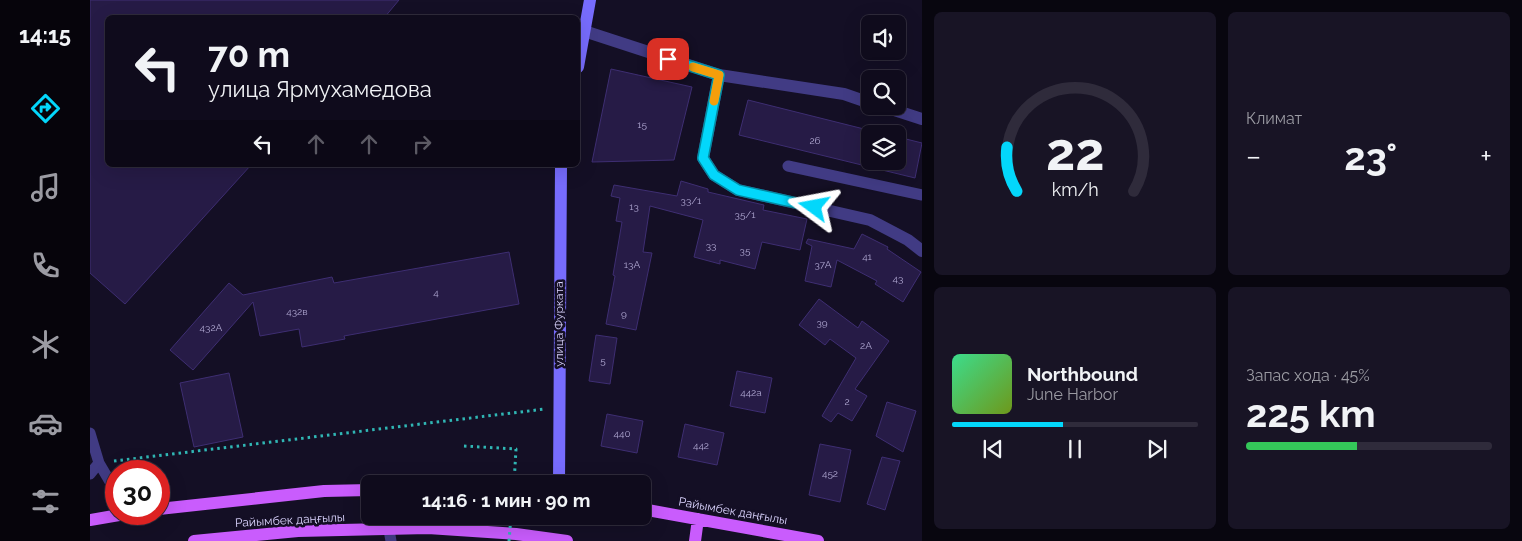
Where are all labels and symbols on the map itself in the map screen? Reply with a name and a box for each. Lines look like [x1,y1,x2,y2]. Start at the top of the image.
pin [647,38,689,80]
house number: 15 [637,119,647,130]
house number: 26 [809,135,821,146]
position arrow [787,180,839,232]
house number: 33/1 [681,195,702,206]
house number: 13 [629,201,639,212]
house number: 35/1 [735,209,756,220]
house number: 33 [706,240,716,251]
house number: 35 [740,245,751,256]
house number: 41 [862,251,873,262]
house number: 13А [624,259,640,270]
house number: 37А [815,259,832,270]
house number: 43 [893,273,903,284]
street label: улица Фурката [552,281,566,367]
house number: 4 [433,287,439,298]
house number: 432в [286,306,308,317]
house number: 9 [621,308,627,319]
house number: 39 [816,317,828,328]
house number: 432А [200,322,223,333]
house number: 2А [860,340,872,351]
house number: 5 [600,355,606,366]
house number: 442а [740,387,762,398]
house number: 2 [844,396,850,407]
house number: 440 [613,428,631,439]
house number: 442 [693,440,709,451]
speed limit sign: 30 [105,460,170,525]
house number: 452 [822,468,838,479]
street label: Райымбек даңғылы [678,495,788,527]
street label: Райымбек даңғылы [235,510,345,530]

